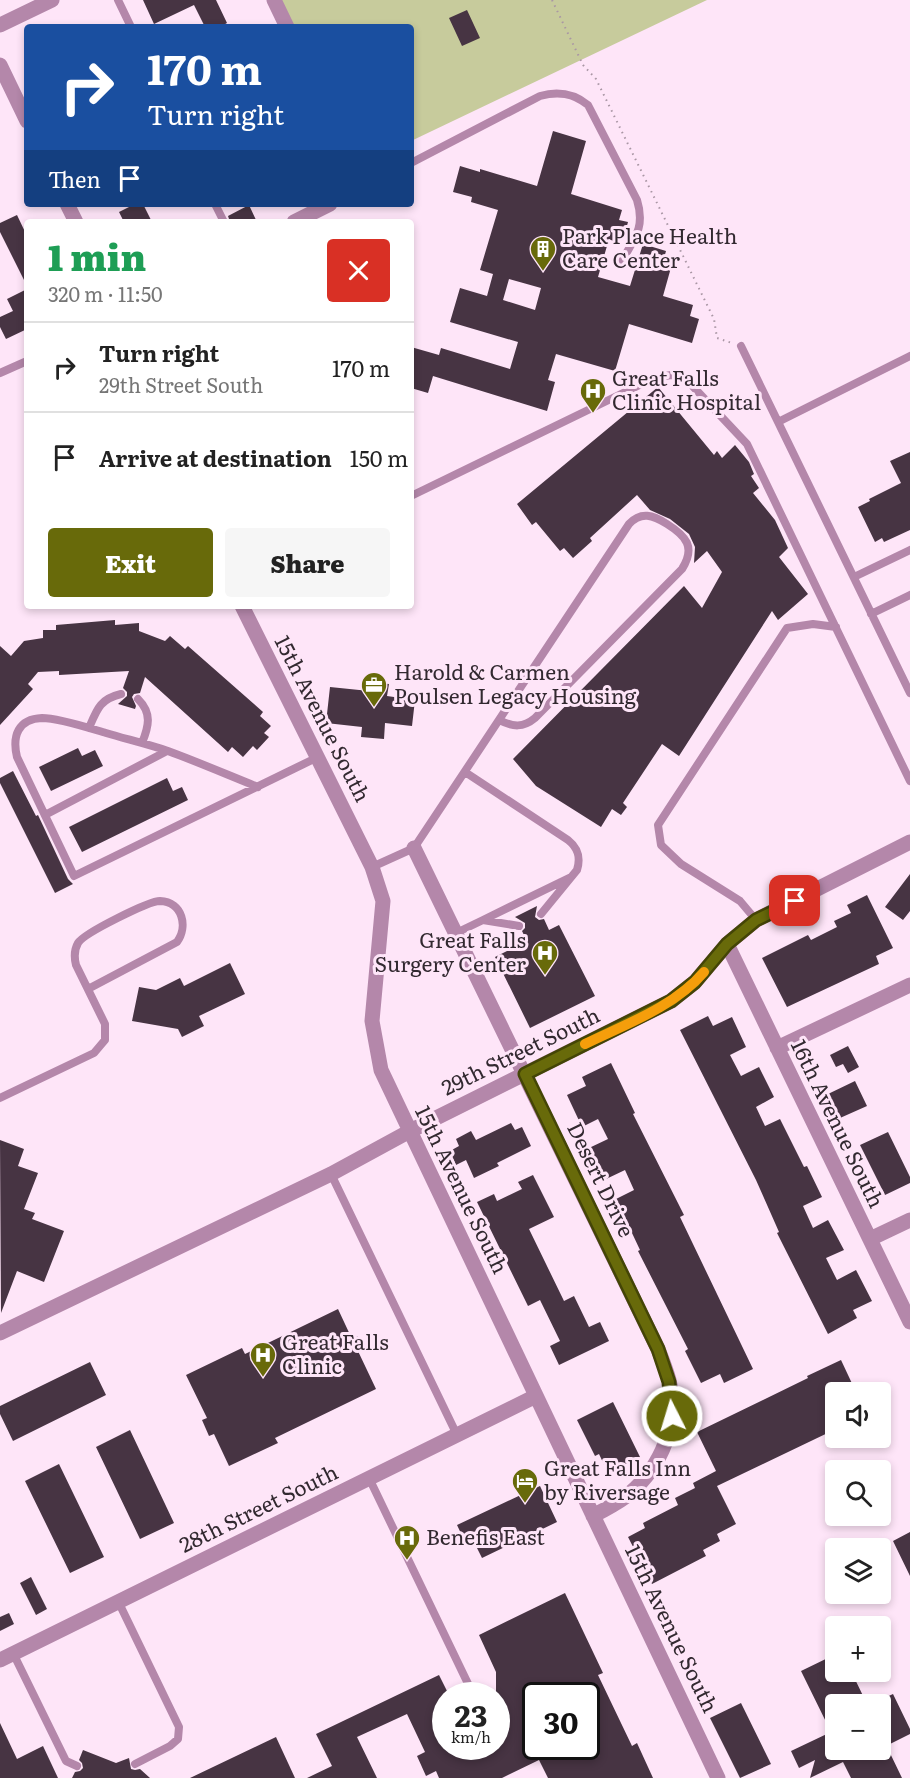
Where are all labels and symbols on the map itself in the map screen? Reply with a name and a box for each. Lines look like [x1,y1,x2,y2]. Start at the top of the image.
place label: Park Place Health Care Center [562,219,738,274]
building icon: Park Place Health Care Center [528,234,558,272]
place label: Great Falls Clinic Hospital [612,361,761,416]
hospital icon: Great Falls Clinic Hospital [578,376,608,414]
street label: 15th Avenue South [269,629,380,807]
place label: Harold & Carmen Poulsen Legacy Housing [394,655,637,710]
office icon: Harold & Carmen Poulsen Legacy Housing [359,670,389,708]
pin [769,875,820,926]
place label: Great Falls Surgery Center [375,923,526,978]
hospital icon: Great Falls Surgery Center [530,938,560,976]
street label: 29th Street South [436,998,604,1101]
street label: 16th Avenue South [785,1033,894,1213]
street label: 15th Avenue South [409,1100,517,1278]
street label: Desert Drive [561,1116,644,1242]
place label: Great Falls Clinic [282,1325,389,1380]
hospital icon: Great Falls Clinic [248,1340,278,1378]
position arrow [640,1384,704,1448]
place label: Great Falls Inn by Riversage [544,1451,691,1506]
street label: 28th Street South [173,1455,343,1559]
hotel icon: Great Falls Inn by Riversage [510,1466,540,1504]
place label: Benefis East [426,1520,545,1551]
hospital icon: Benefis East [392,1523,422,1561]
street label: 15th Avenue South [619,1539,727,1717]
speed limit sign: 30 [522,1682,600,1760]

